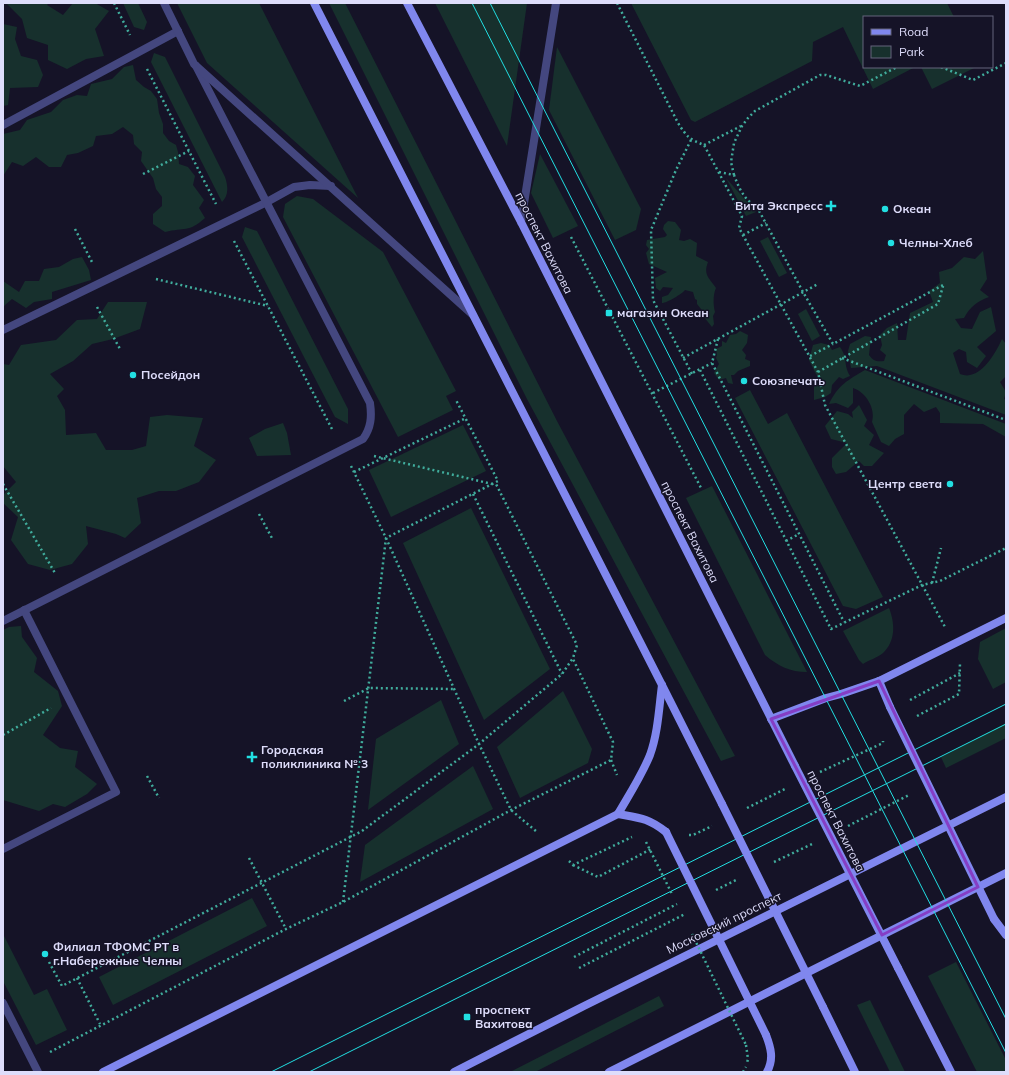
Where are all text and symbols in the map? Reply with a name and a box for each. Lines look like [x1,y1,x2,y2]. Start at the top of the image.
legend [863,16,993,68]
text: Road [899,24,928,39]
text: Park [899,44,925,59]
street label: проспект Вахитова [512,190,577,296]
place label: Вита Экспресс [735,198,823,213]
marker: Вита Экспресс [826,201,836,211]
place label: Океан [893,201,931,216]
marker: Океан [880,204,890,214]
place label: Челны-Хлеб [899,235,973,250]
marker: Челны-Хлеб [886,238,896,248]
place label: магазин Океан [617,305,709,320]
marker: магазин Океан [604,308,614,318]
place label: Посейдон [141,367,200,382]
marker: Посейдон [128,370,138,380]
place label: Союзпечать [752,373,825,388]
marker: Союзпечать [739,376,749,386]
place label: Центр света [868,476,942,491]
street label: проспект Вахитова [658,479,723,585]
marker: Центр света [945,479,955,489]
place label: Городская поликлиника № 3 [261,742,368,771]
marker: Городская поликлиника № 3 [246,751,258,763]
street label: проспект Вахитова [804,768,869,874]
street label: Московский проспект [664,888,784,957]
place label: Филиал ТФОМС РТ в г.Набережные Челны [53,939,182,968]
marker: Филиал ТФОМС РТ в г.Набережные Челны [40,949,50,959]
place label: проспект Вахитова [475,1002,533,1031]
marker: проспект Вахитова [462,1012,472,1022]

